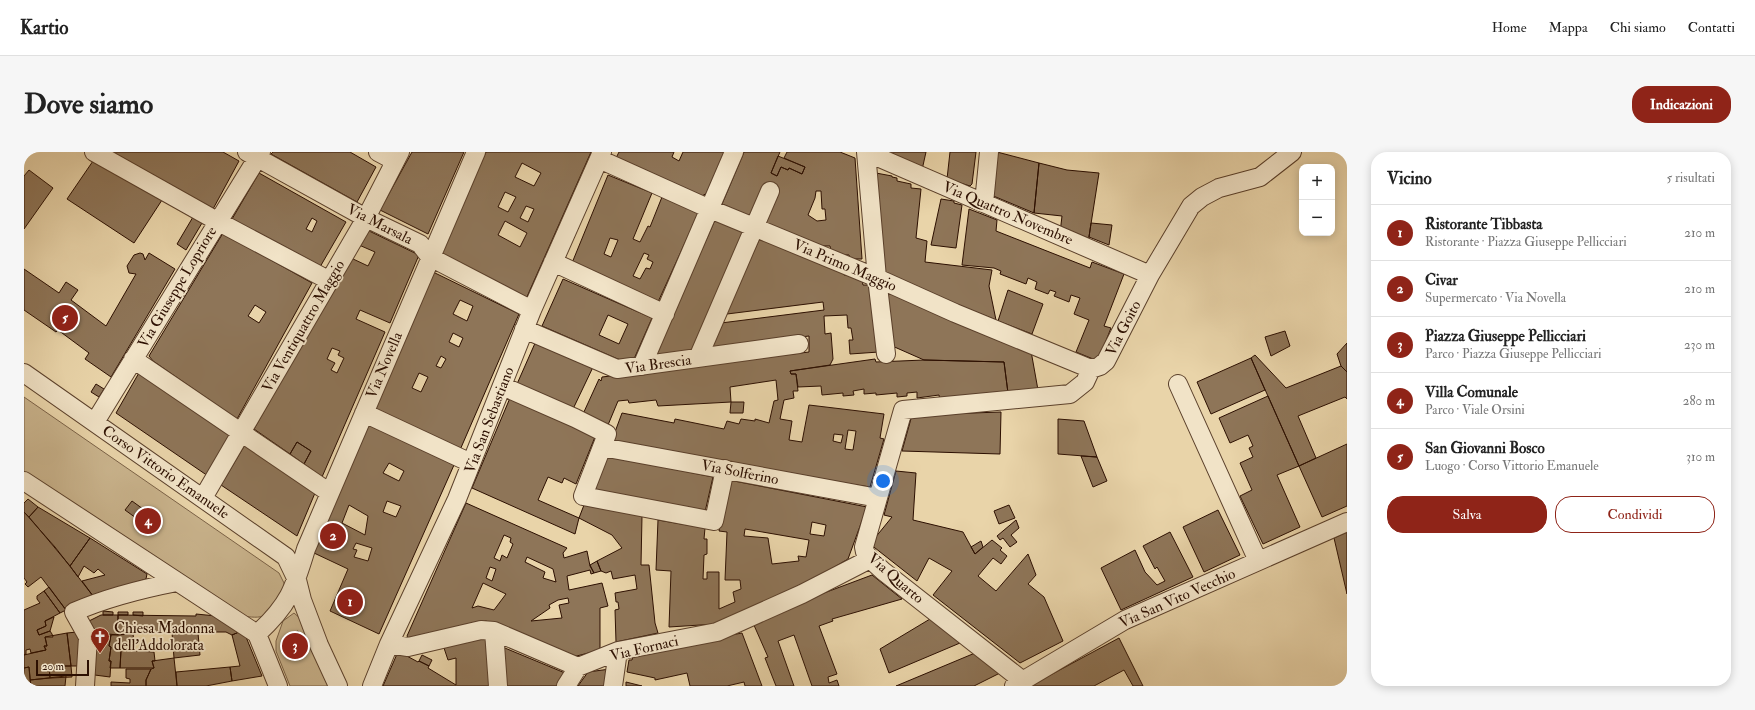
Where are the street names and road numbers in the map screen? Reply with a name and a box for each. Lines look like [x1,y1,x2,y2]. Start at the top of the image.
street label: Via Quattro Novembre [940,177,1076,249]
street label: Via Marsala [344,200,417,249]
street label: Via Giuseppe Lopriore [134,223,222,352]
street label: Via Primo Maggio [790,235,899,296]
street label: Via Ventiquattro Maggio [258,257,349,396]
street label: Via Goito [1101,297,1145,359]
street label: Via Novella [362,328,407,401]
street label: Via Brescia [624,350,693,379]
street label: Via San Sebastiano [460,364,518,476]
street label: Corso Vittorio Emanuele [98,421,233,523]
street label: Via Solferino [699,456,780,489]
street label: Via Quarto [864,549,928,608]
street label: Via San Vito Vecchio [1116,564,1238,633]
street label: Via Fornaci [608,631,680,666]

